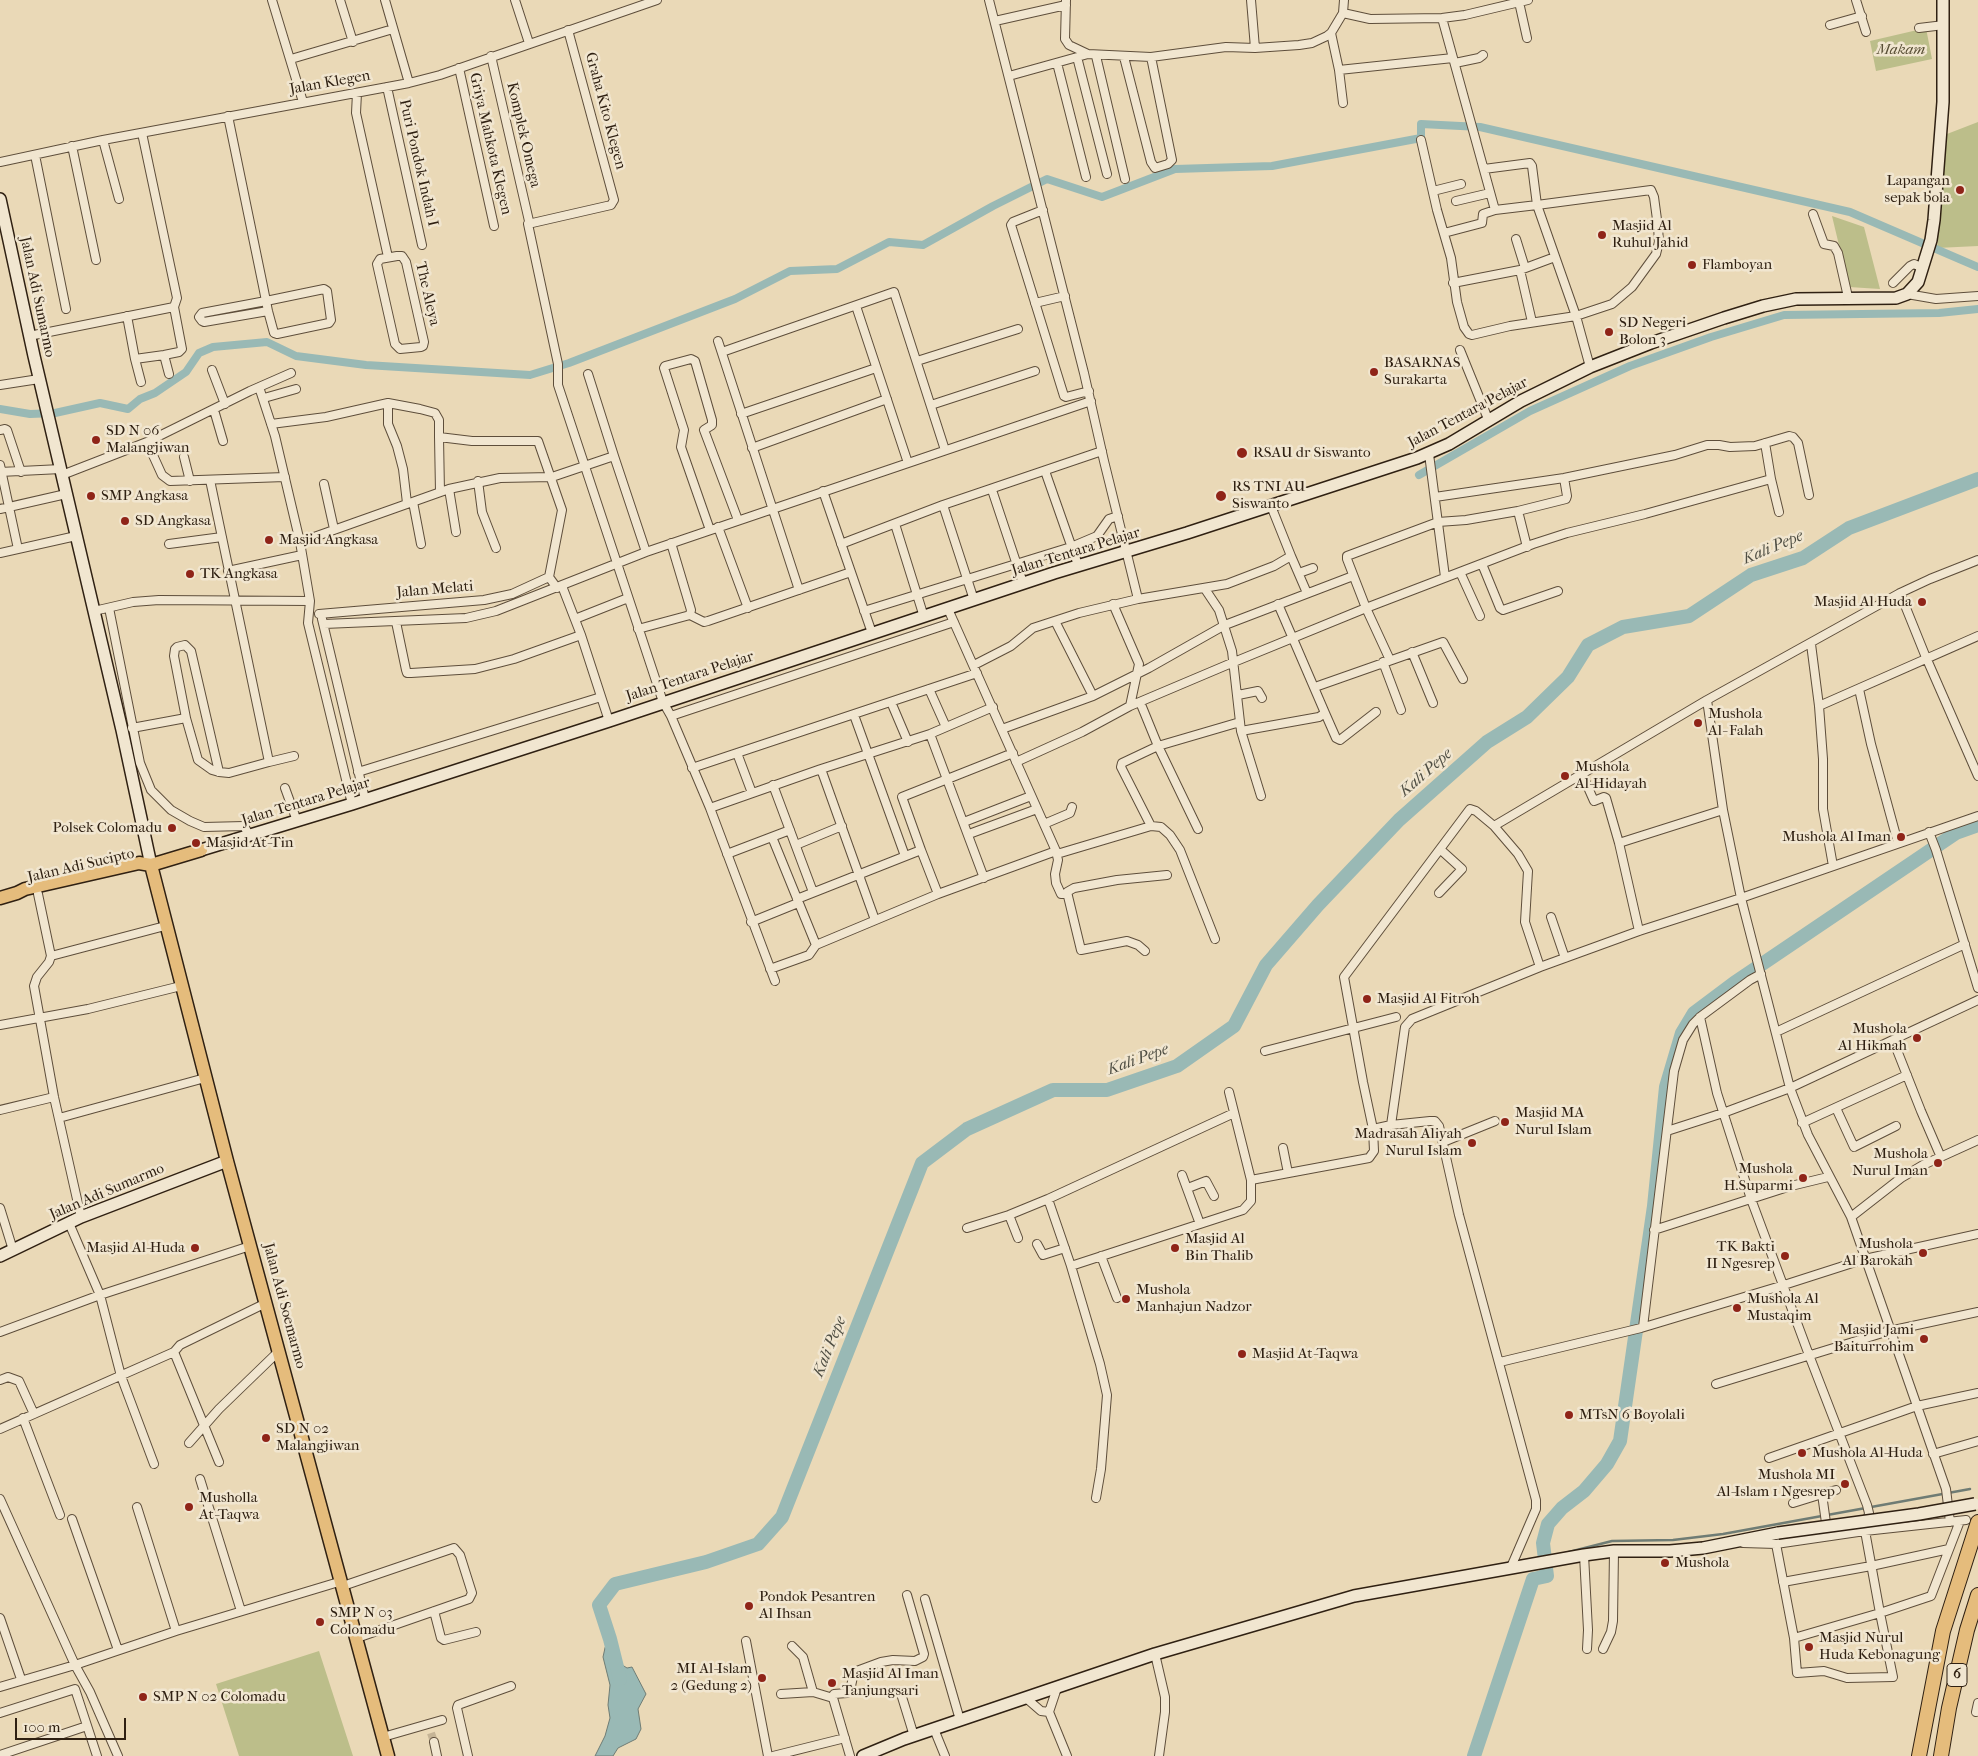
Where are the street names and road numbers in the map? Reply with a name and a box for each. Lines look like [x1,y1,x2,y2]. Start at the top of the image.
street label: Graha Kito Klegen [581,51,629,171]
street label: Jalan Klegen [288,67,372,99]
street label: Griya Mahkota Klegen [465,71,515,217]
street label: Komplek Omega [502,81,544,189]
street label: Puri Pondok Indah I [395,98,441,228]
street label: Jalan Adi Sumarmo [15,235,59,359]
street label: The Aleya [411,260,443,328]
street label: Jalan Tentara Pelajar [1405,374,1531,452]
street label: Jalan Tentara Pelajar [1010,524,1142,580]
street label: Jalan Melati [396,578,474,602]
street label: Jalan Tentara Pelajar [624,648,756,706]
street label: Jalan Tentara Pelajar [240,774,372,830]
street label: Jalan Adi Sucipto [26,845,136,887]
street label: Jalan Adi Sumarmo [47,1160,167,1224]
street label: Jalan Adi Soemarmo [259,1241,309,1371]
road number: 6 [1947,1664,1967,1686]

